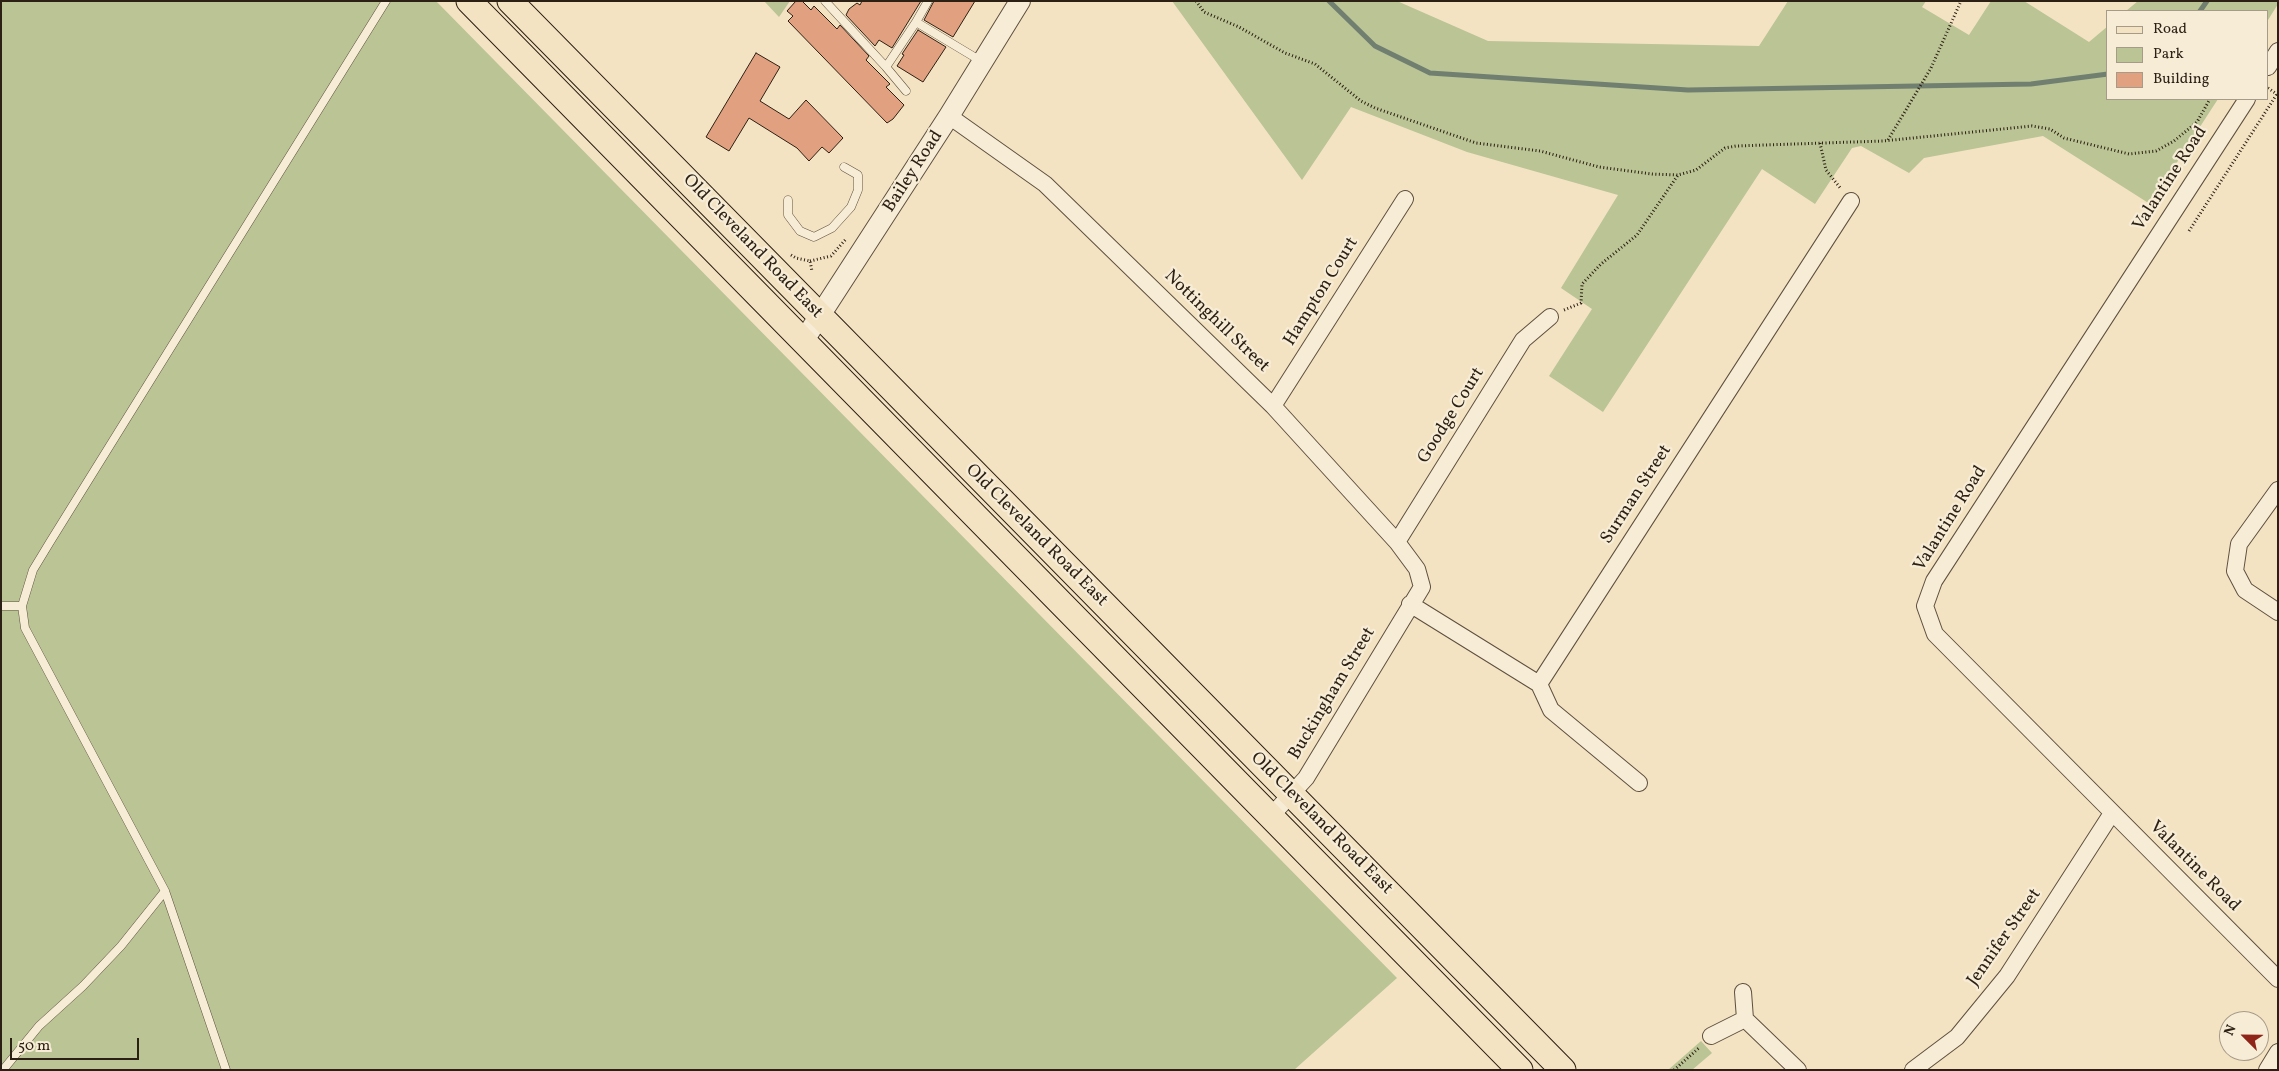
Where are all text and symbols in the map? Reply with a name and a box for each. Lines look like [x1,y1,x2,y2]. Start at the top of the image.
legend [2106,10,2269,100]
text: Road [2153,19,2187,40]
text: Park [2153,44,2184,65]
text: Building [2153,69,2209,90]
street label: Valantine Road [2129,123,2213,235]
street label: Bailey Road [880,127,948,217]
street label: Old Cleveland Road East [677,170,827,324]
street label: Hampton Court [1280,234,1364,350]
street label: Nottinghill Street [1159,266,1273,378]
street label: Goodge Court [1414,364,1490,468]
street label: Surman Street [1597,441,1677,549]
street label: Old Cleveland Road East [960,460,1112,612]
street label: Valantine Road [1910,462,1992,576]
street label: Buckingham Street [1285,624,1381,764]
street label: Old Cleveland Road East [1245,748,1397,900]
street label: Valantine Road [2144,817,2244,917]
street label: Jennifer Street [1963,885,2047,991]
north arrow [2219,1011,2269,1061]
text: N [2220,1022,2241,1039]
scale bar [12,1028,141,1060]
text: 50 m [18,1036,50,1057]

